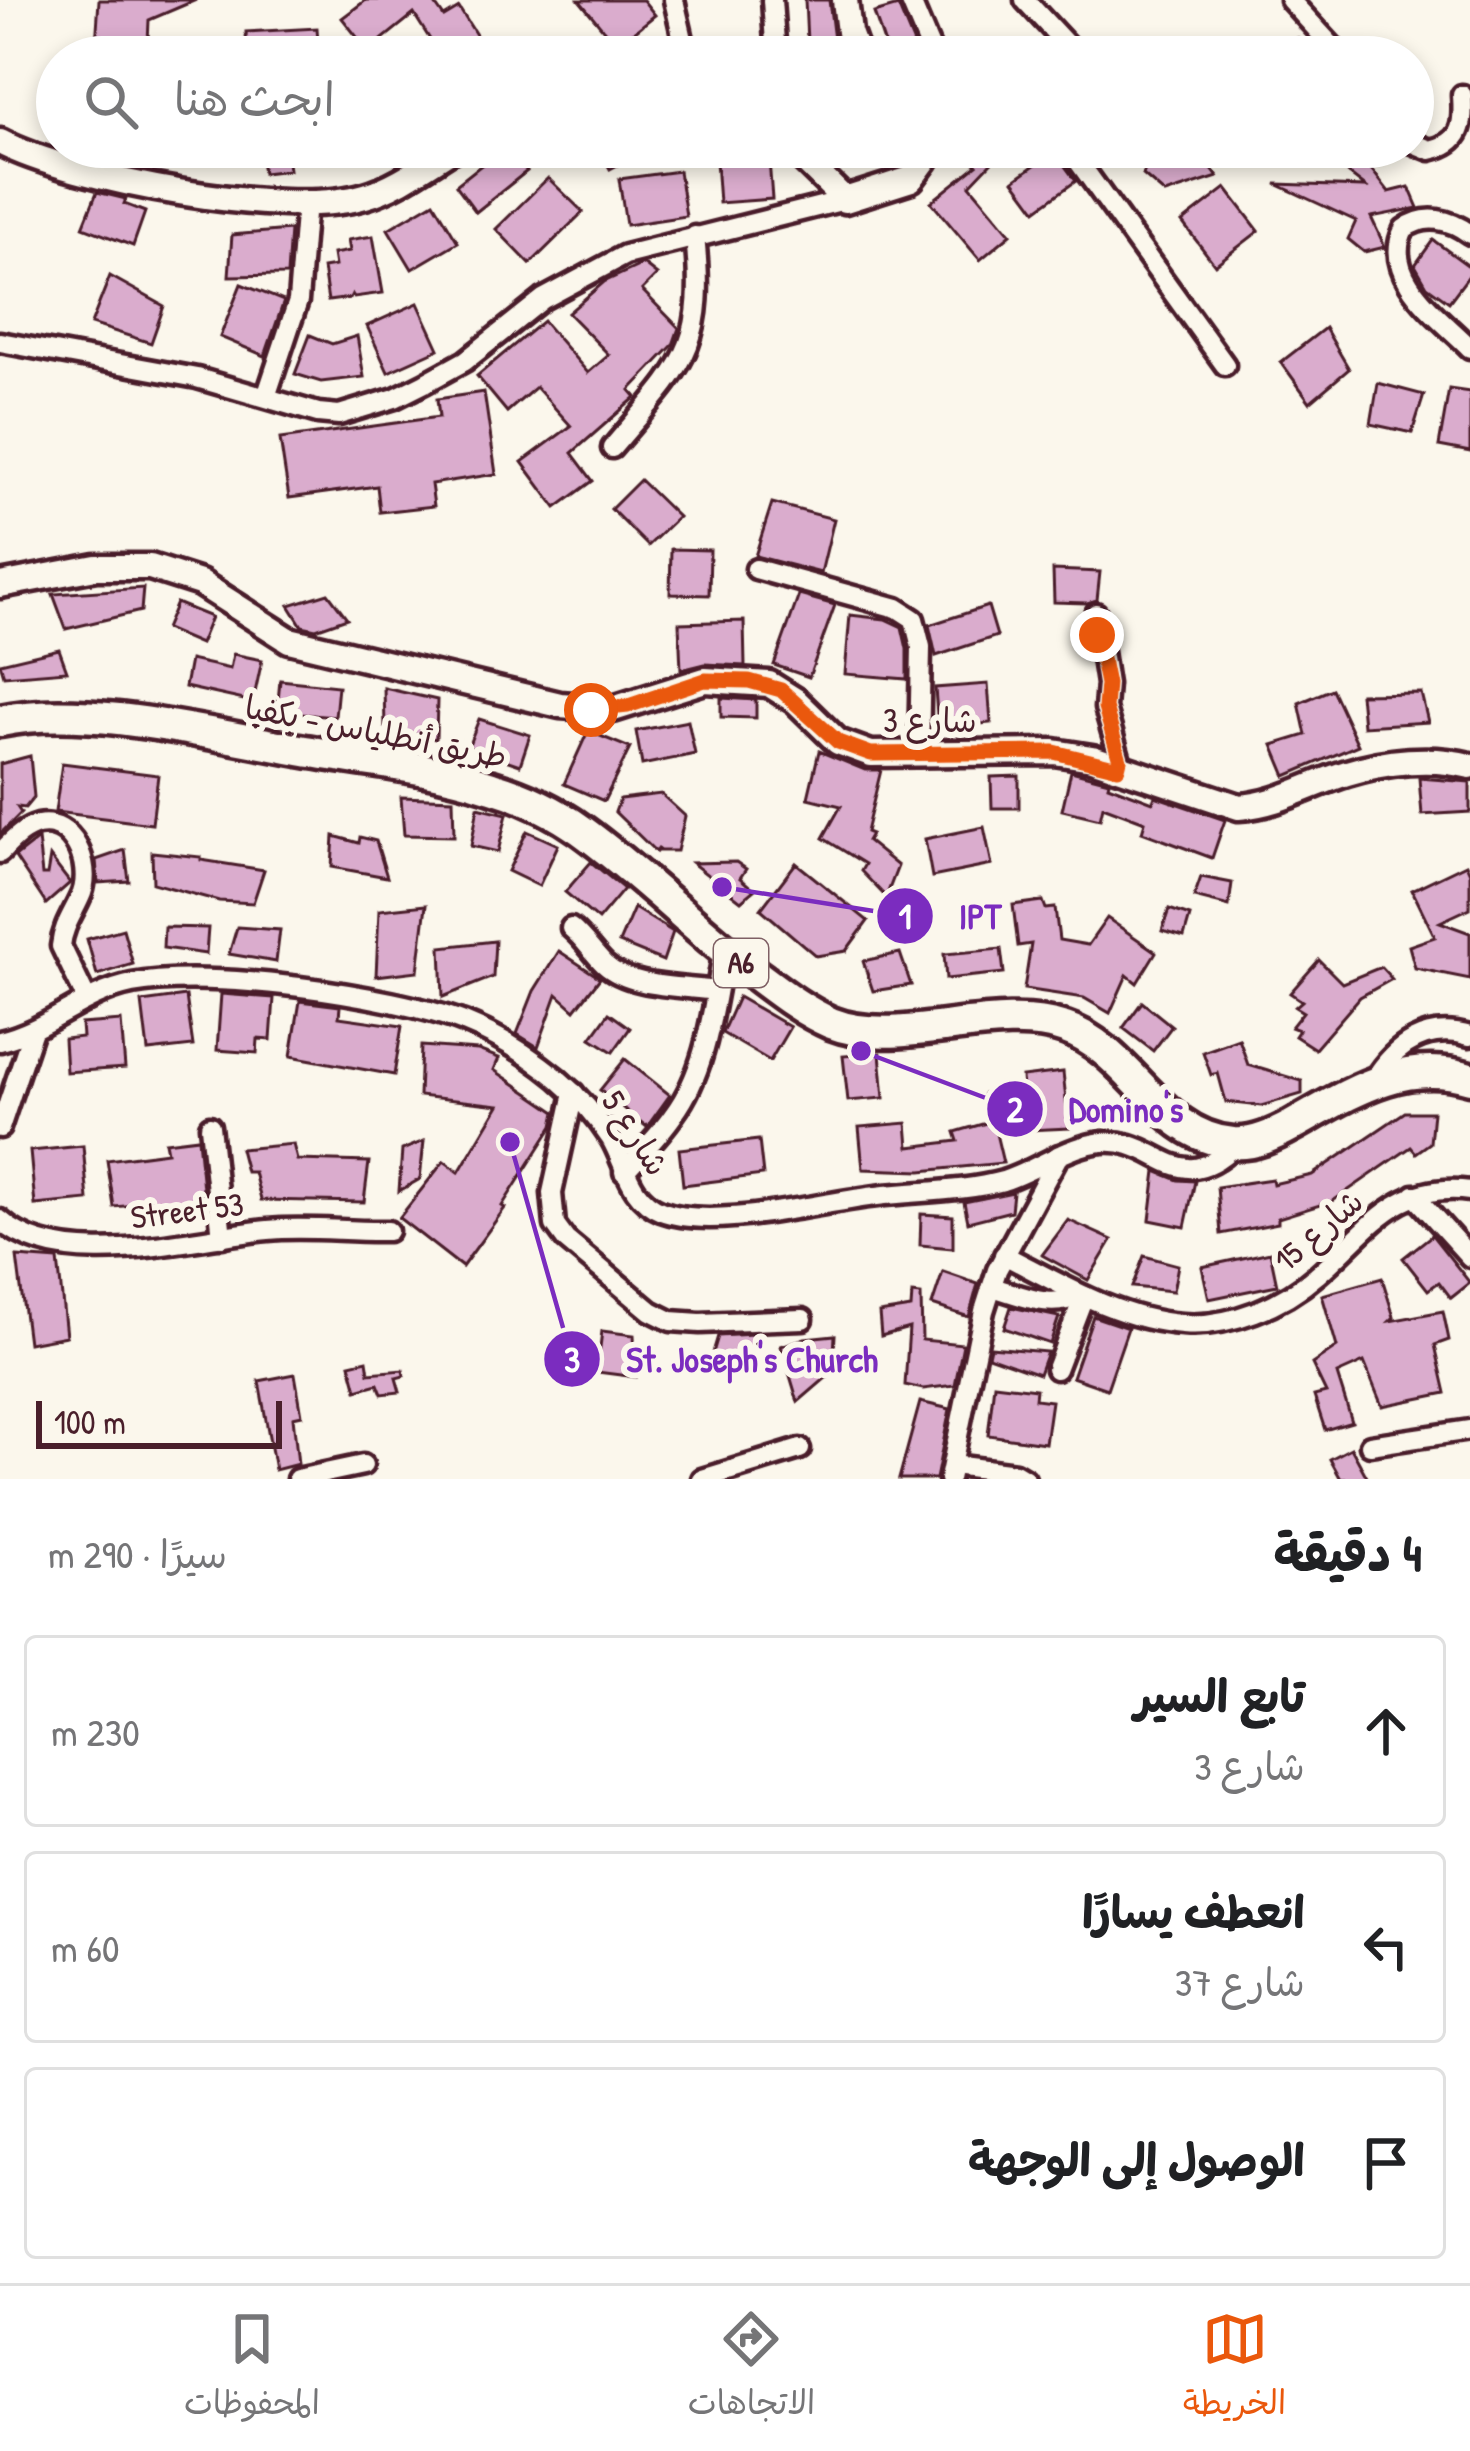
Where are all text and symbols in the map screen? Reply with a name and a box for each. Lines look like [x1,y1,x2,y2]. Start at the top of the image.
search box [36,36,1434,168]
text: ابحث هنا [174,68,335,129]
icon: search [78,69,144,135]
route end [1070,608,1124,662]
route start [564,683,618,737]
street label: طريق أنطلياس - بكفيا [241,684,511,778]
street label: شارع 3 [883,698,977,744]
callout: IPT [875,880,1026,952]
text: 1 [898,891,912,940]
text: IPT [959,891,1002,940]
road number: A6 [714,939,768,987]
callout: Domino's [985,1073,1208,1145]
street label: شارع 5 [591,1082,680,1185]
text: 2 [1007,1084,1024,1133]
text: Domino's [1069,1084,1183,1133]
street label: شارع 15 [1264,1179,1373,1283]
street label: Street 53 [128,1181,246,1239]
callout: St. Joseph's Church [542,1323,902,1395]
text: 3 [564,1334,580,1383]
text: St. Joseph's Church [626,1334,878,1384]
scale bar [36,1395,282,1448]
text: 100 m [54,1400,126,1444]
text: 4 دقيقة [1273,1518,1422,1587]
text: سيرًا · 290 m [48,1527,227,1580]
text: تابع السير [1134,1665,1305,1726]
icon: ahead [1353,1698,1419,1764]
text: 230 m [51,1705,140,1758]
text: شارع 3 [1194,1739,1305,1792]
text: انعطف يسارًا [1082,1881,1305,1942]
icon: left [1353,1914,1419,1980]
text: 60 m [51,1921,120,1974]
text: شارع 37 [1175,1955,1305,2008]
text: الوصول إلى الوجهة [968,2129,1305,2190]
icon: arrive [1353,2130,1419,2196]
tab: المحفوظات [184,2306,320,2432]
tab: الاتجاهات [688,2306,815,2432]
tab: الخريطة [1183,2306,1286,2432]

